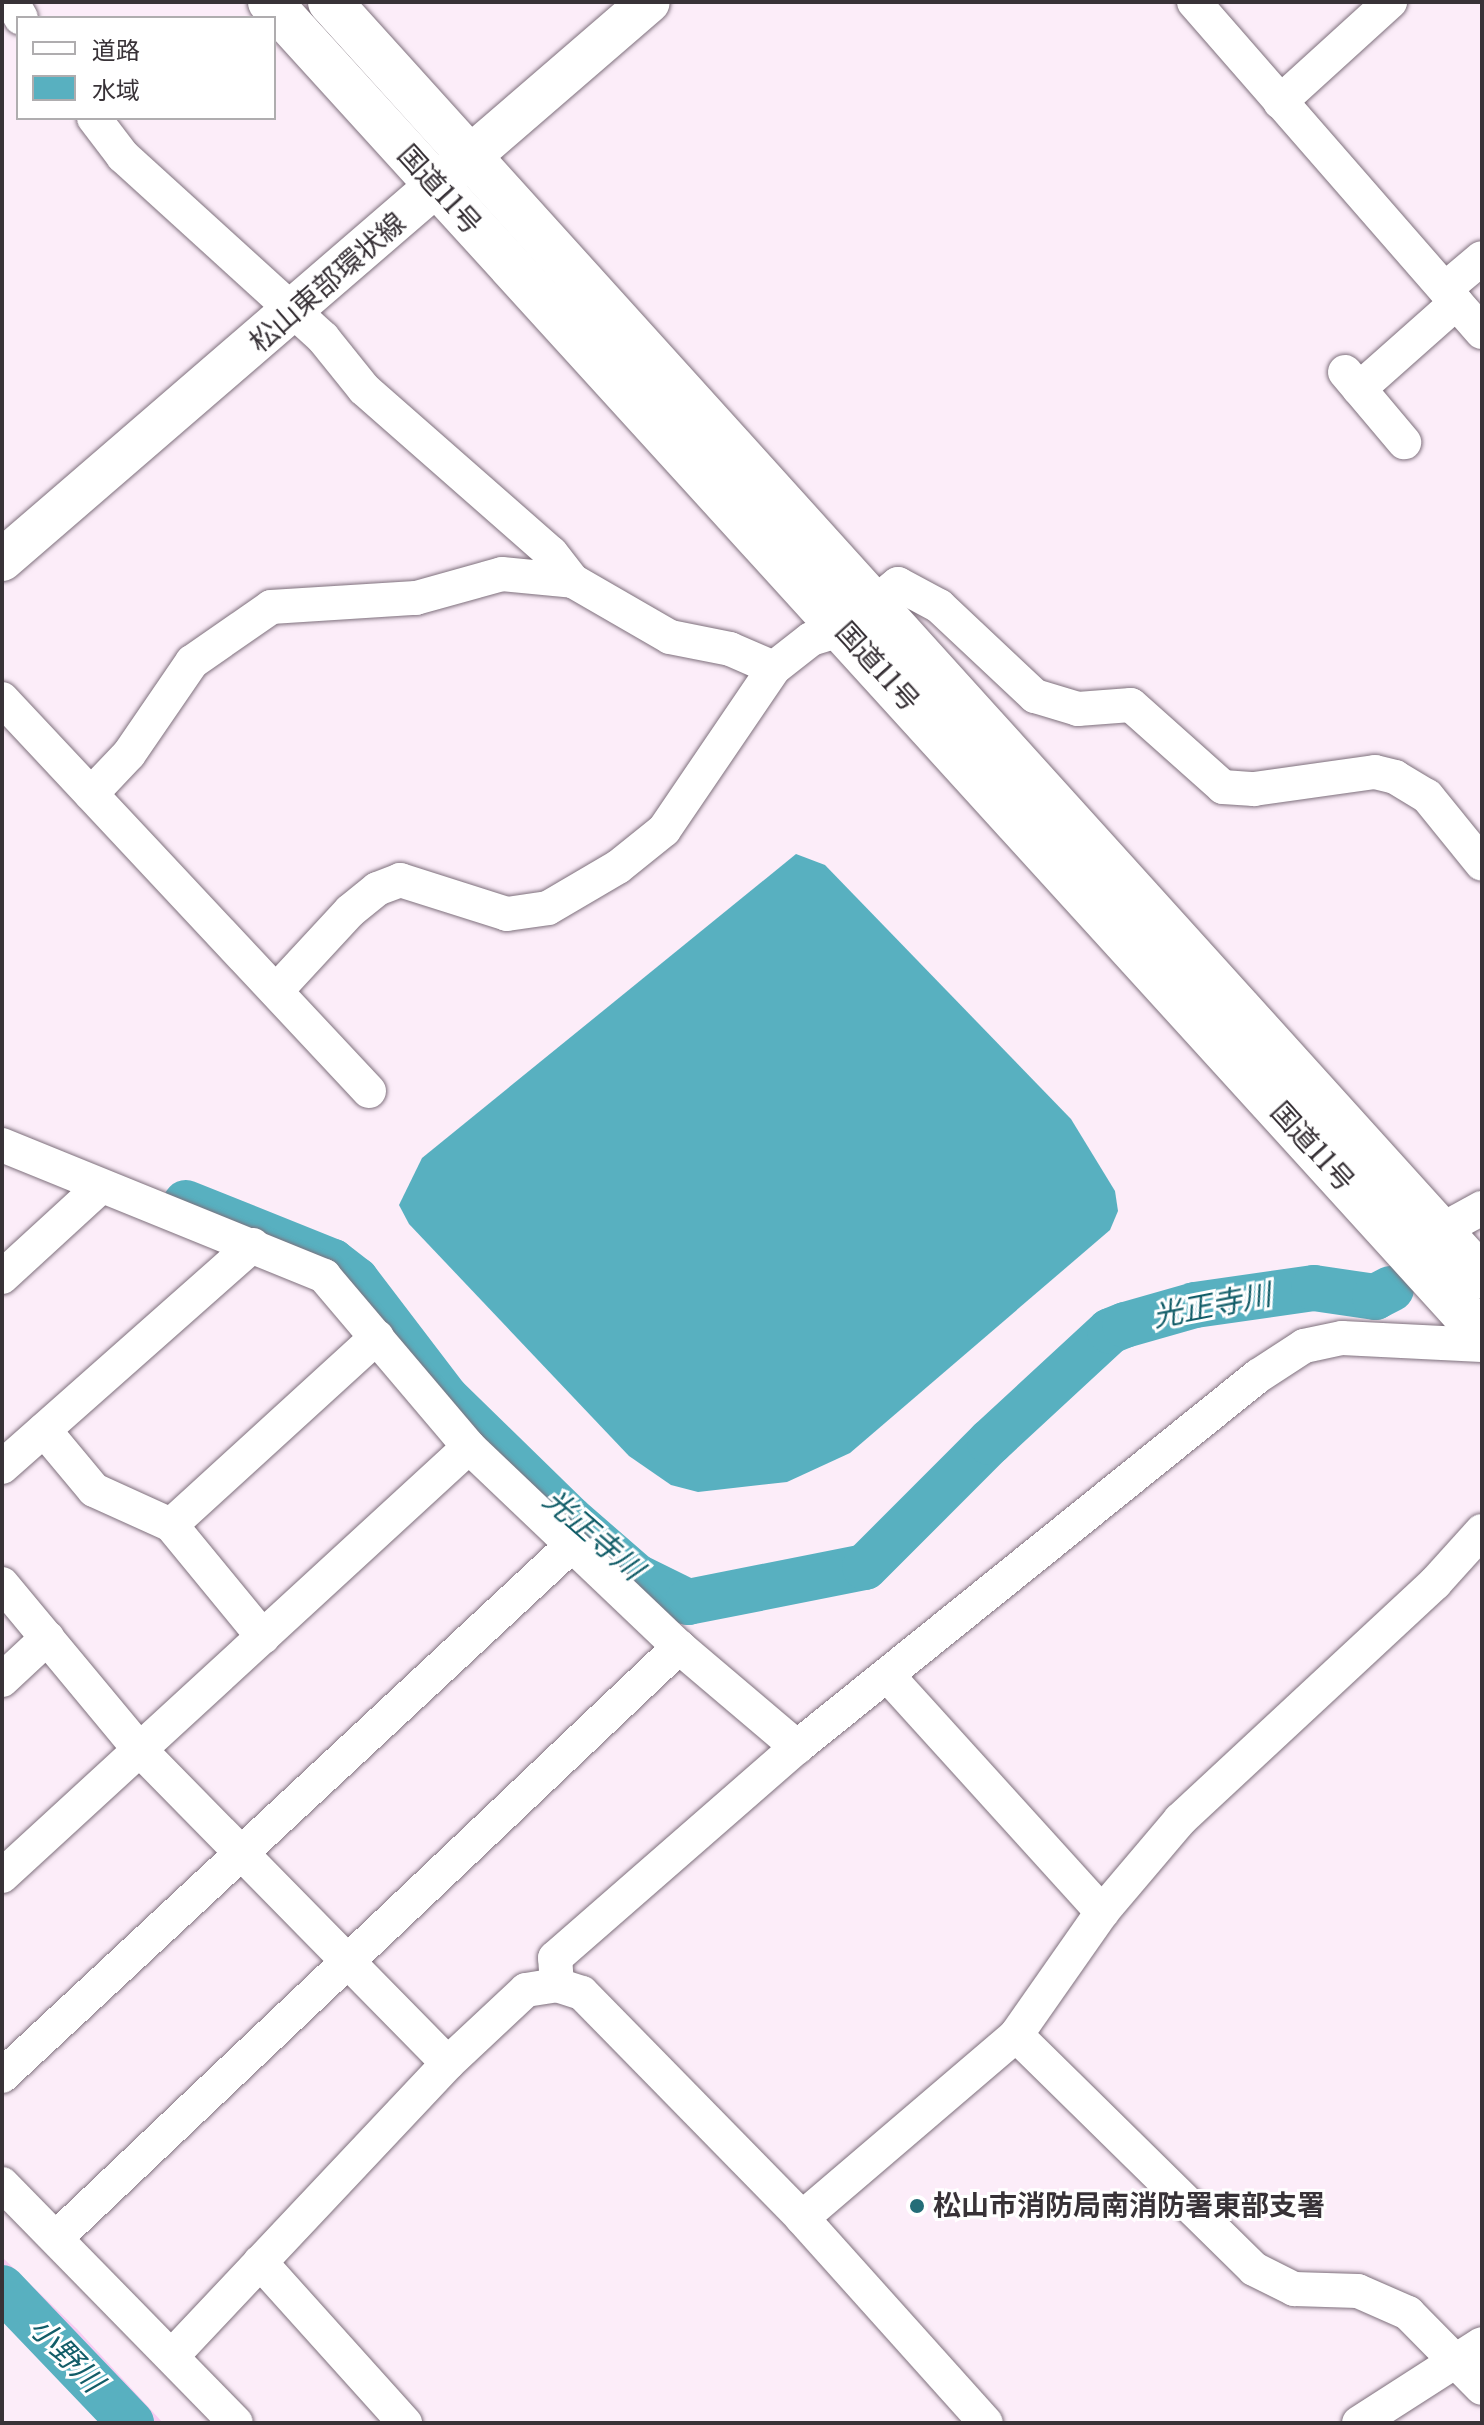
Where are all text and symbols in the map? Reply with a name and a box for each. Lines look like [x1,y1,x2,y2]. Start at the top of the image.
legend [16,16,276,120]
text: 道路 [92,36,140,65]
text: 水域 [92,76,140,105]
street label: 国道11号 [390,138,488,242]
street label: 松山東部環状線 [243,206,413,360]
street label: 国道11号 [828,615,926,719]
street label: 国道11号 [1263,1095,1361,1199]
water label: 光正寺川 [1150,1277,1274,1335]
water label: 光正寺川 [536,1482,650,1588]
place label: 松山市消防局南消防署東部支署 [933,2189,1325,2223]
marker: 松山市消防局南消防署東部支署 [908,2197,926,2215]
water label: 小野川 [22,2310,110,2400]

